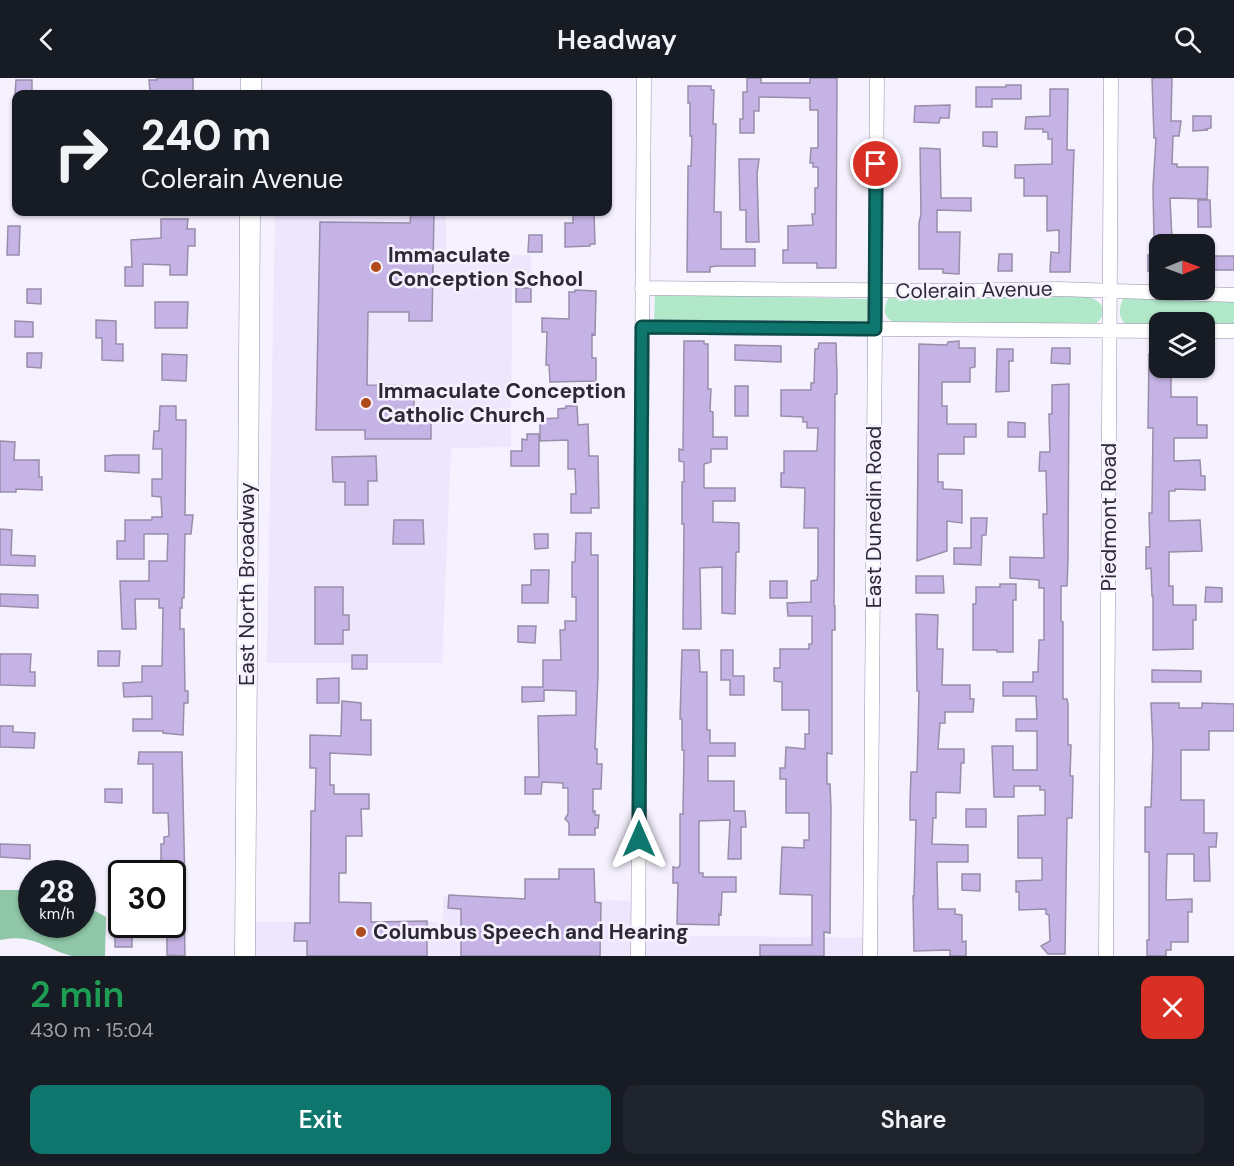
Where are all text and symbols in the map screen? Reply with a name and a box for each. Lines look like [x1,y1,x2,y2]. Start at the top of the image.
text: Headway [557,22,677,57]
icon: back [30,23,63,56]
icon: search [1171,23,1204,56]
text: 240 m [141,108,271,163]
icon: right [42,114,120,192]
pin [850,138,901,189]
icon: arrive [859,147,892,180]
text: Colerain Avenue [141,161,343,196]
north arrow [1149,234,1215,300]
map controls [1149,234,1215,378]
place label: Immaculate Conception School [388,241,583,293]
marker: Immaculate Conception School [369,260,383,274]
street label: Colerain Avenue [895,275,1053,305]
button: layers [1149,312,1215,378]
place label: Immaculate Conception Catholic Church [378,377,626,429]
marker: Immaculate Conception Catholic Church [359,396,373,410]
street label: East Dunedin Road [860,426,888,608]
street label: Piedmont Road [1095,443,1123,591]
street label: East North Broadway [233,482,261,686]
position arrow [607,807,671,871]
speed limit sign: 30 [108,860,186,938]
text: 28 [39,872,75,911]
text: km/h [39,904,75,924]
place label: Columbus Speech and Hearing [373,918,689,946]
marker: Columbus Speech and Hearing [354,925,368,939]
text: 2 min [30,971,124,1018]
button: close [1141,976,1204,1039]
text: 430 m · 15:04 [30,1017,154,1043]
button: Exit [30,1085,611,1154]
button: Share [623,1085,1204,1154]

